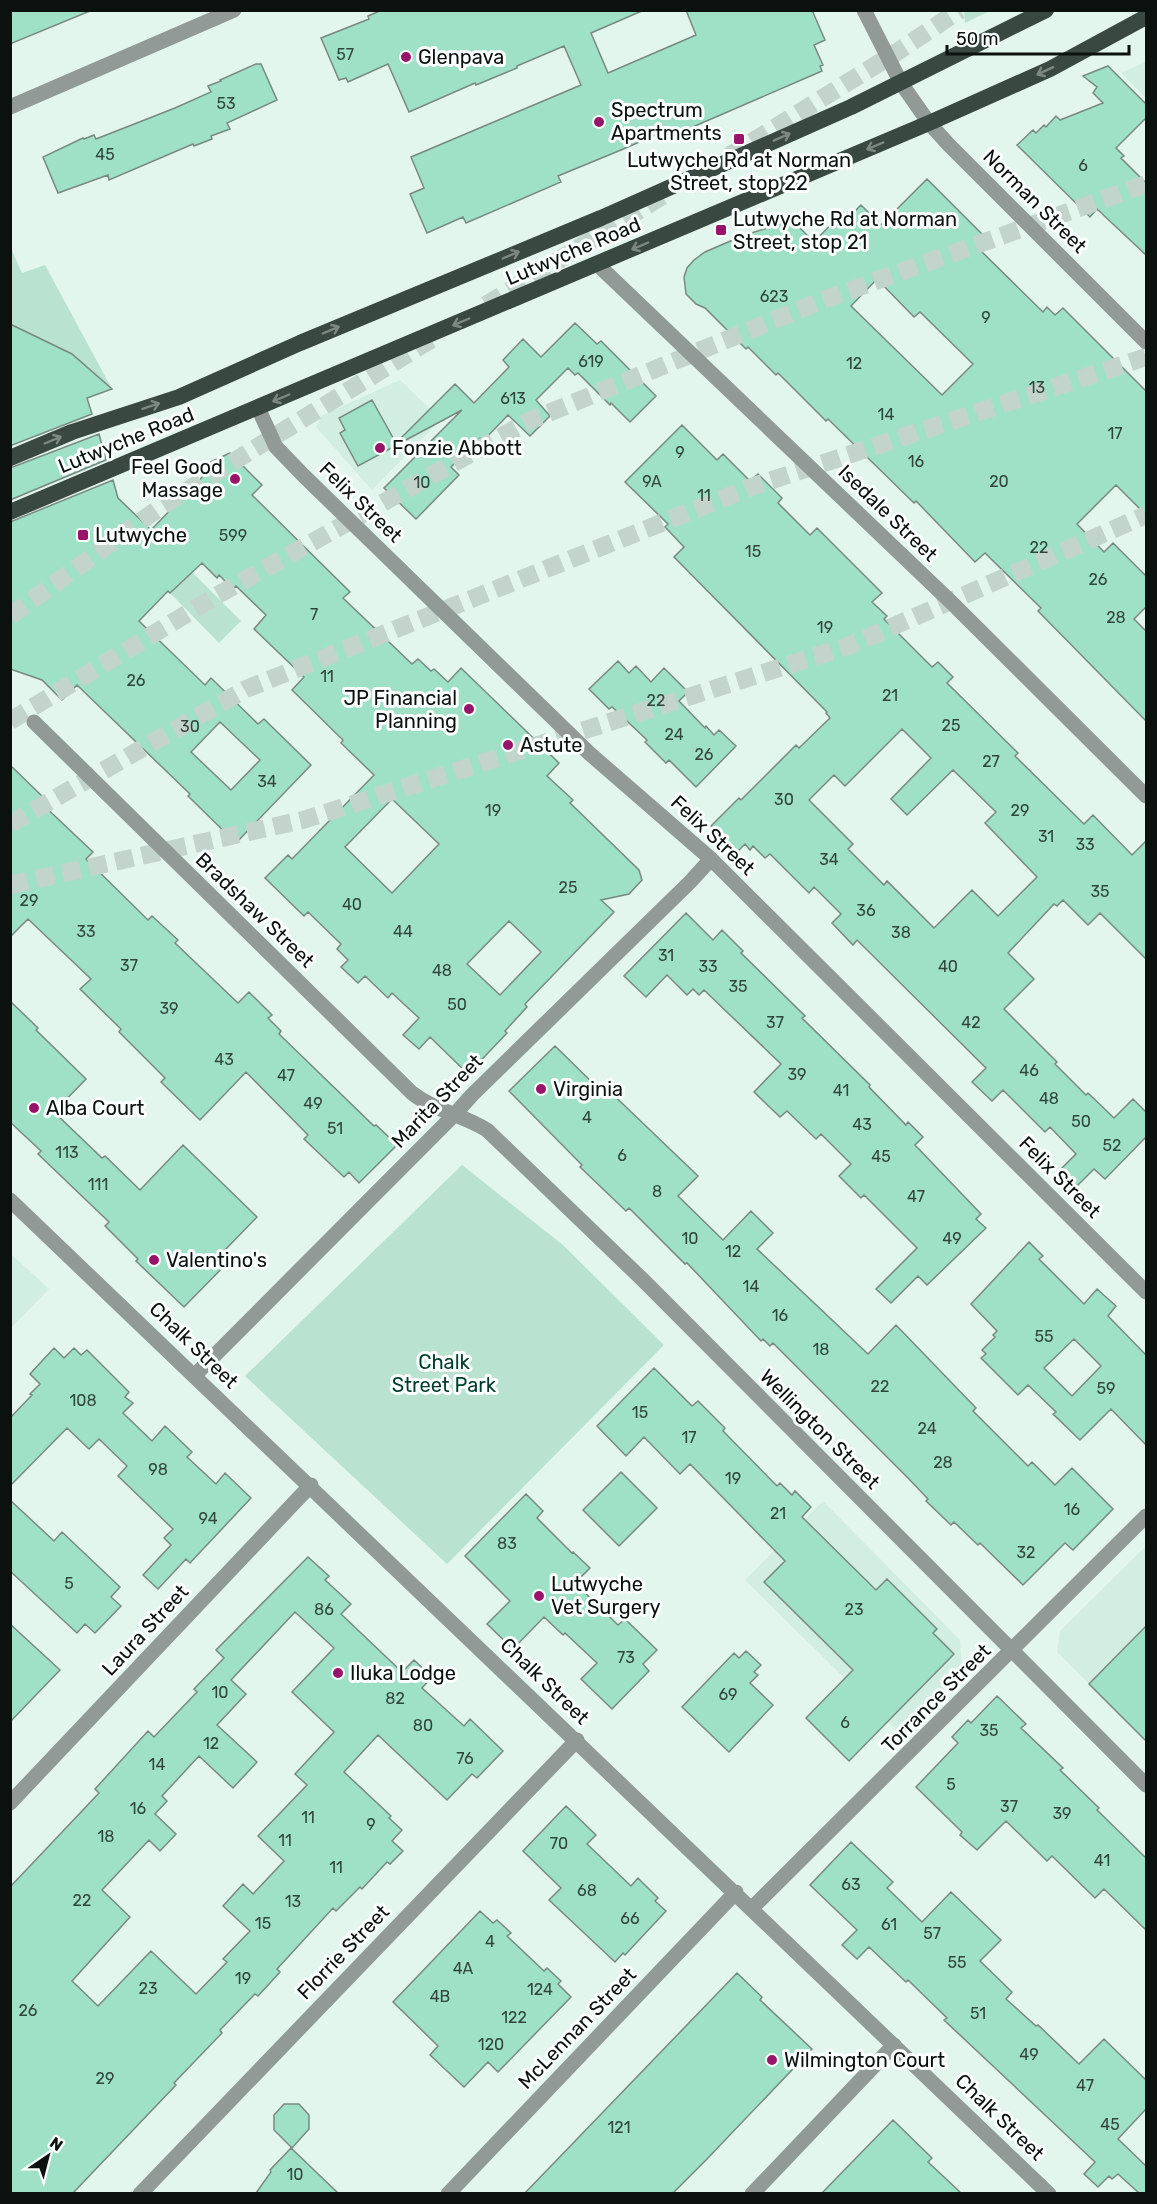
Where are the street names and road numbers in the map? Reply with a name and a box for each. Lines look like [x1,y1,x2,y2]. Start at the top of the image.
street label: Norman Street [978,144,1092,258]
street label: Lutwyche Road [502,212,644,290]
street label: Lutwyche Road [55,402,197,478]
street label: Felix Street [315,457,408,548]
street label: Isedale Street [833,460,943,566]
street label: Felix Street [666,790,760,880]
street label: Bradshaw Street [191,847,319,973]
street label: Marita Street [386,1049,488,1153]
street label: Felix Street [1014,1131,1106,1223]
street label: Chalk Street [145,1297,244,1393]
street label: Wellington Street [755,1364,885,1494]
street label: Laura Street [97,1579,193,1680]
street label: Chalk Street [496,1633,595,1729]
street label: Torrance Street [876,1638,996,1758]
street label: Florrie Street [292,1900,394,2004]
street label: McLennan Street [513,1962,641,2094]
street label: Chalk Street [951,2069,1050,2165]

